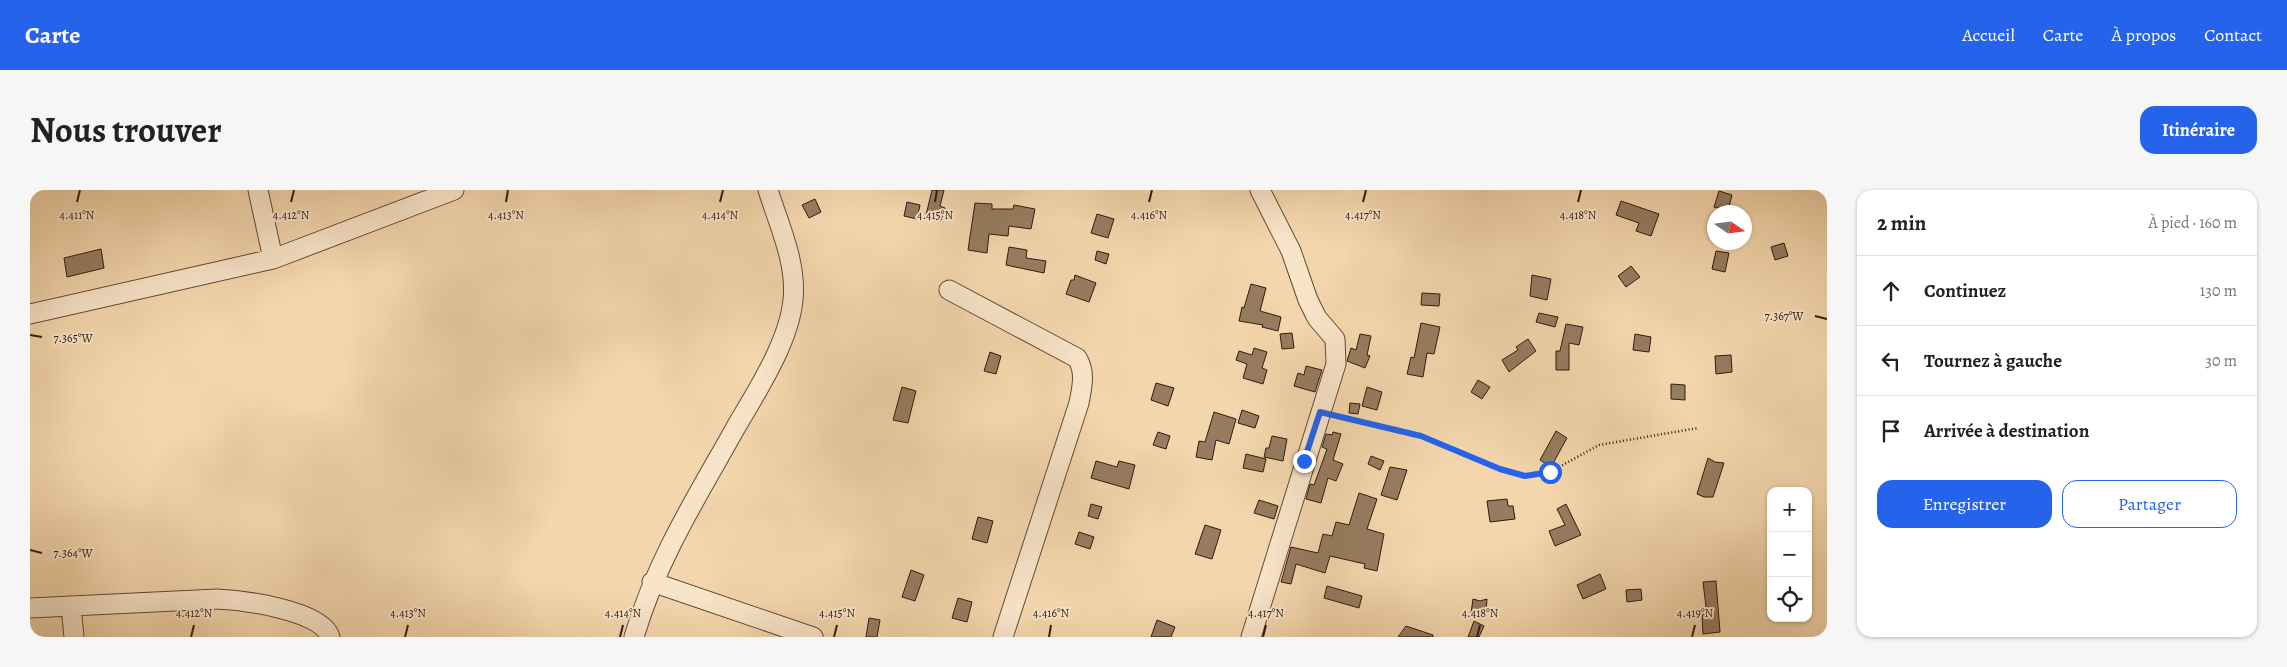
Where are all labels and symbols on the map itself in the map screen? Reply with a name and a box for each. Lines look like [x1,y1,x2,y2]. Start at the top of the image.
north arrow [1707,205,1752,250]
text: 4.411°N [60,207,95,223]
text: 4.412°N [273,207,310,223]
text: 4.413°N [488,207,524,223]
text: 4.414°N [702,207,739,223]
text: 4.415°N [917,207,953,223]
text: 4.416°N [1131,207,1168,223]
text: 4.417°N [1345,207,1381,223]
text: 4.418°N [1560,207,1597,223]
text: 7.367°W [1764,308,1804,324]
text: 7.365°W [53,330,93,346]
route end [1293,450,1316,473]
route start [1539,461,1562,484]
text: 7.364°W [53,545,94,561]
text: 4.412°N [176,605,213,621]
text: 4.413°N [390,605,426,621]
text: 4.414°N [605,605,642,621]
text: 4.415°N [819,605,855,621]
text: 4.416°N [1033,605,1070,621]
text: 4.417°N [1248,605,1284,621]
text: 4.418°N [1462,605,1499,621]
text: 4.419°N [1677,605,1714,621]

